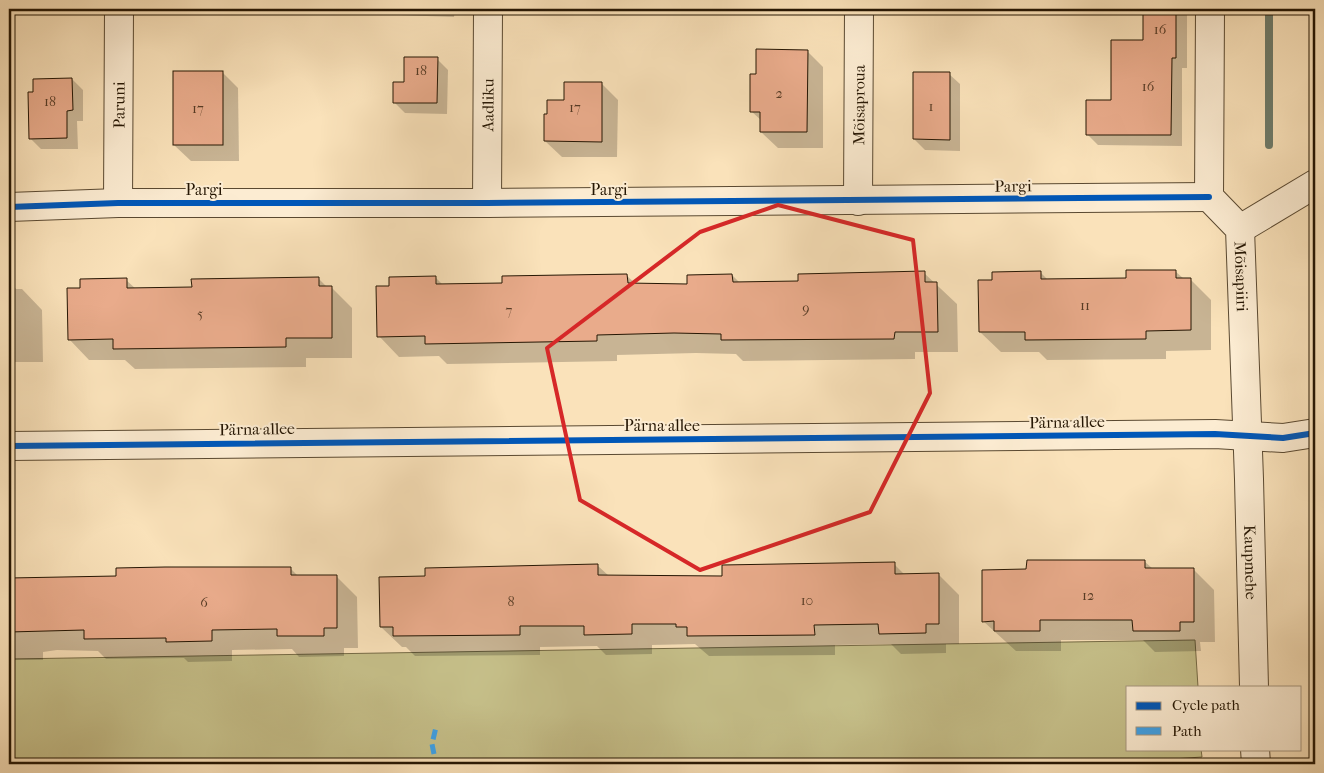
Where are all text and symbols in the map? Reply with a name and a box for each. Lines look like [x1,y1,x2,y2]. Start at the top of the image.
house number: 16 [1154,21,1167,38]
house number: 18 [415,62,427,79]
street label: Mõisaproua [849,64,868,145]
street label: Aadliku [478,78,497,133]
house number: 16 [1142,78,1155,95]
street label: Paruni [109,81,128,128]
house number: 2 [775,85,783,102]
house number: 18 [44,93,56,110]
house number: 1 [929,98,934,115]
house number: 17 [569,99,581,116]
house number: 17 [192,100,204,117]
street label: Pargi [994,176,1032,196]
street label: Pargi [185,180,223,199]
street label: Pargi [590,180,628,199]
street label: Mõisapiiri [1231,241,1252,312]
house number: 11 [1080,297,1090,314]
house number: 9 [802,300,810,317]
house number: 7 [506,302,513,319]
house number: 5 [197,305,203,322]
street label: Pärna allee [1029,412,1105,432]
street label: Pärna allee [624,416,700,435]
street label: Pärna allee [219,419,295,439]
street label: Kaupmehe [1241,525,1261,600]
house number: 12 [1082,587,1094,604]
house number: 10 [801,592,813,609]
house number: 8 [507,593,515,610]
house number: 6 [200,594,208,611]
legend [1126,686,1302,750]
text: Cycle path [1172,696,1240,714]
text: Path [1172,722,1202,740]

